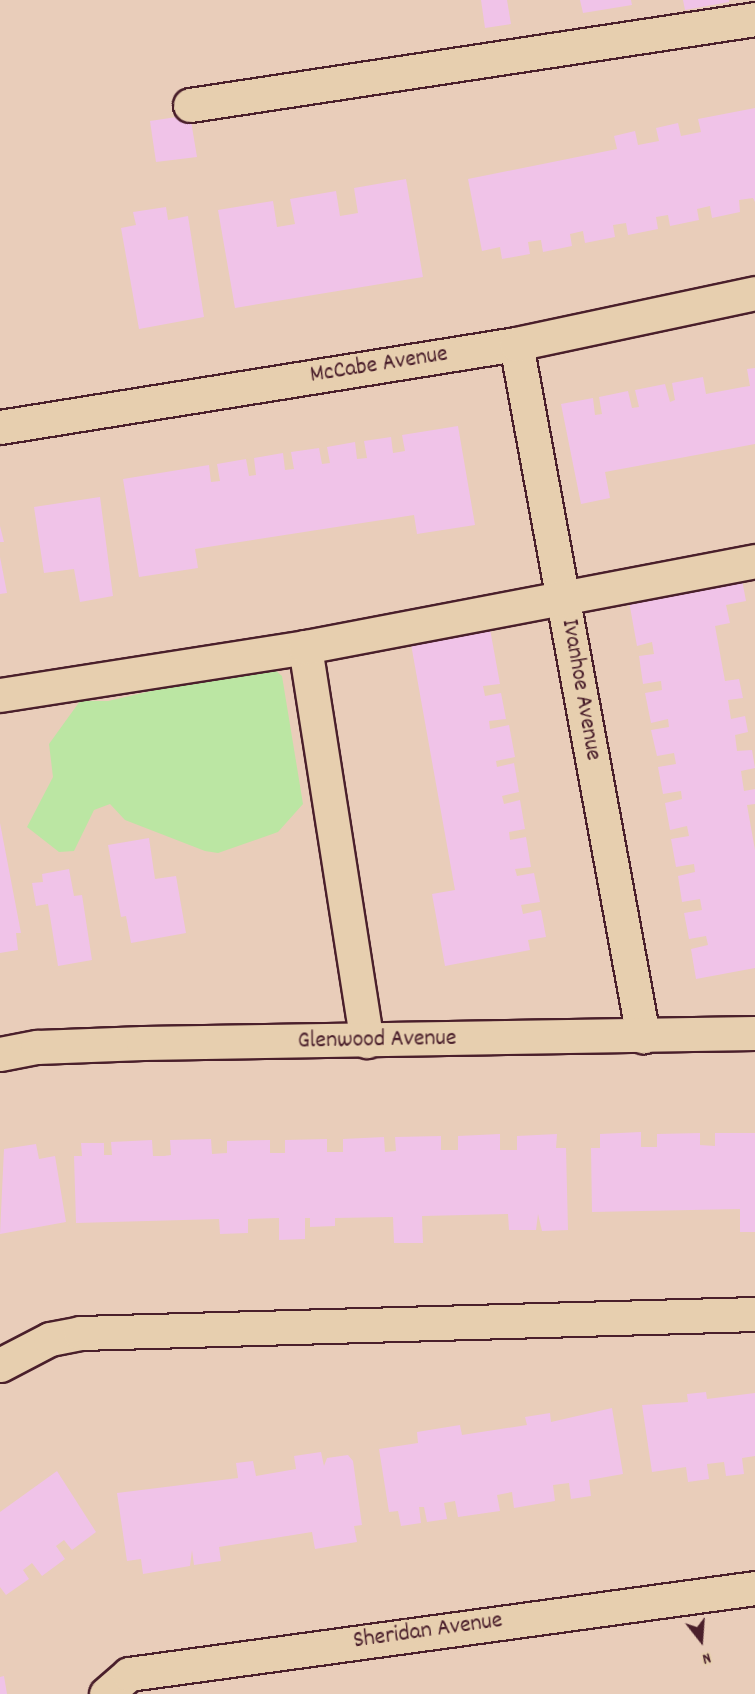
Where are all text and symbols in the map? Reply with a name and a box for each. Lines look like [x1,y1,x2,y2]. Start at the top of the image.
street label: McCabe Avenue [308,341,450,391]
street label: Ivanhoe Avenue [553,617,607,763]
street label: Glenwood Avenue [297,1025,457,1057]
street label: Sheridan Avenue [352,1607,504,1657]
north arrow [671,1610,731,1670]
text: N [699,1646,714,1670]

